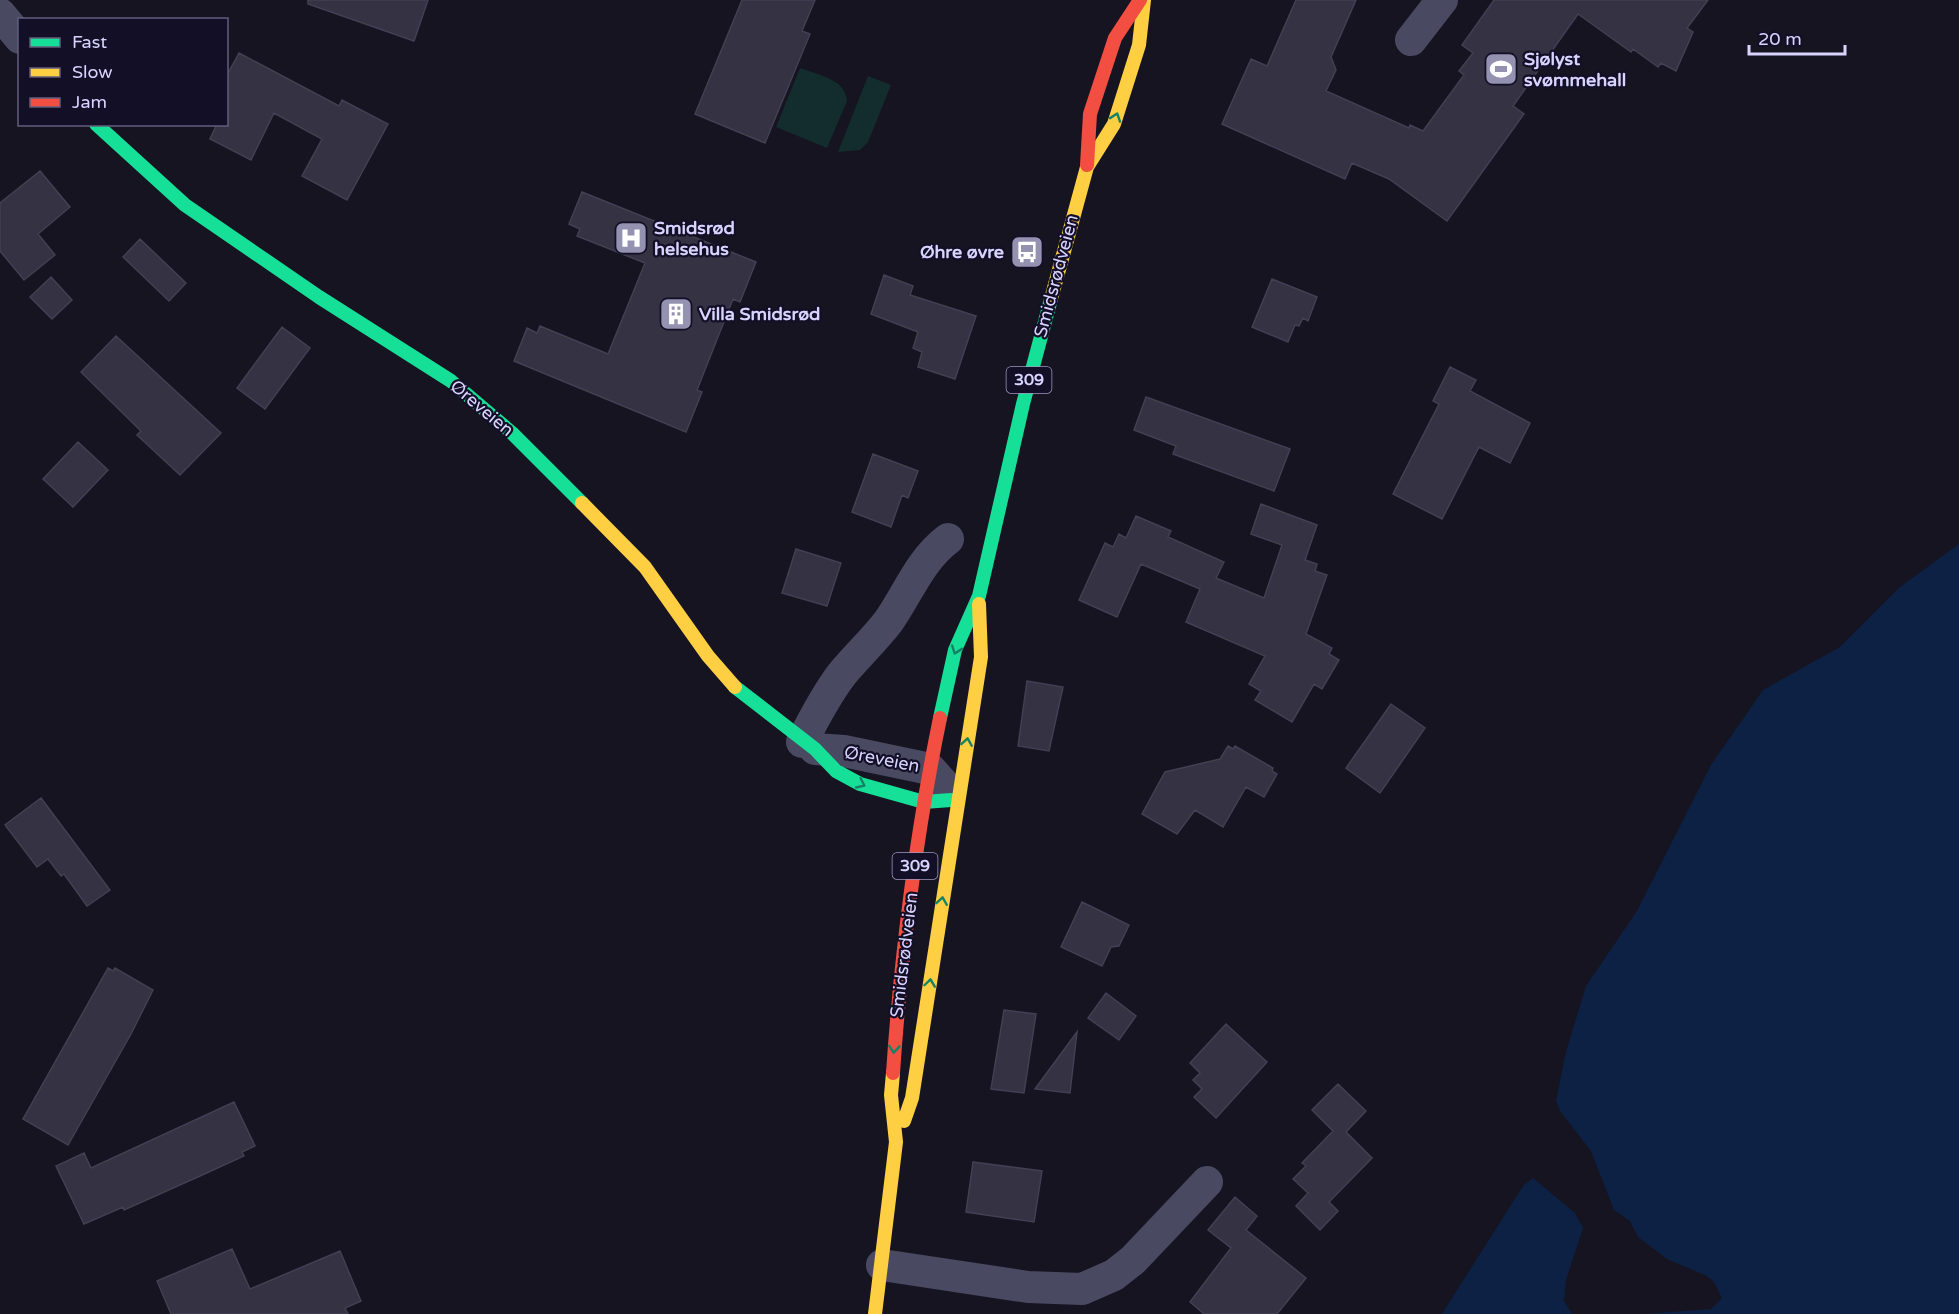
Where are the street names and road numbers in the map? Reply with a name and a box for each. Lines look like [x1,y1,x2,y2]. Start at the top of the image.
street label: Smidsrødveien [1029,212,1083,340]
road number: 309 [1006,367,1052,393]
street label: Øreveien [446,375,518,441]
street label: Øreveien [842,741,922,777]
road number: 309 [892,853,938,879]
street label: Smidsrødveien [885,891,923,1019]

